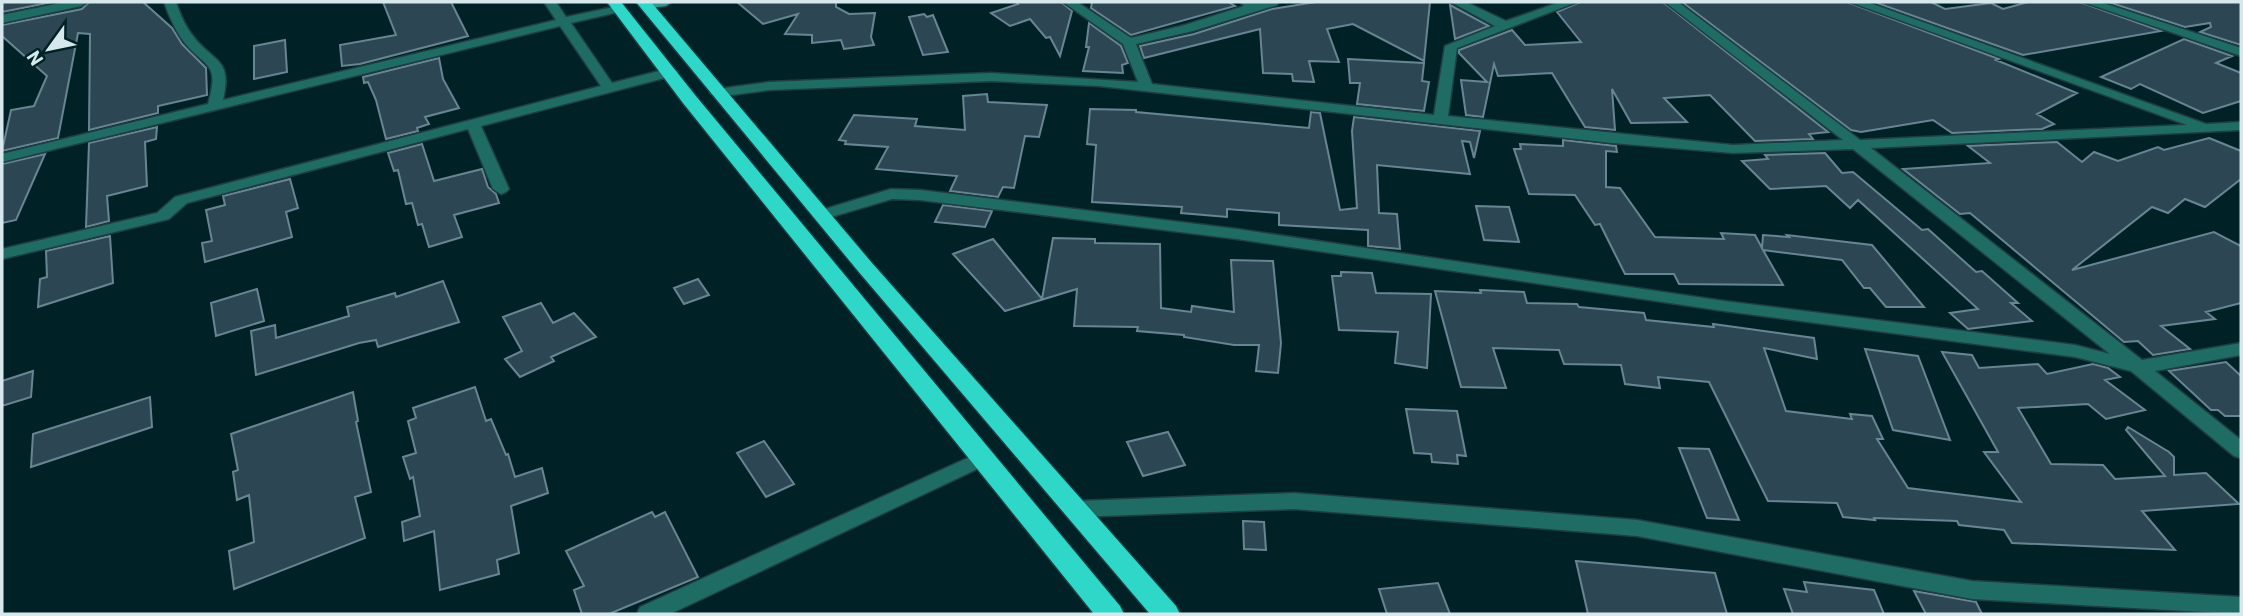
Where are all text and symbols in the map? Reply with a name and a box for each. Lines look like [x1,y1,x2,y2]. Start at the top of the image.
north arrow [14,14,84,84]
text: N [21,47,47,70]

